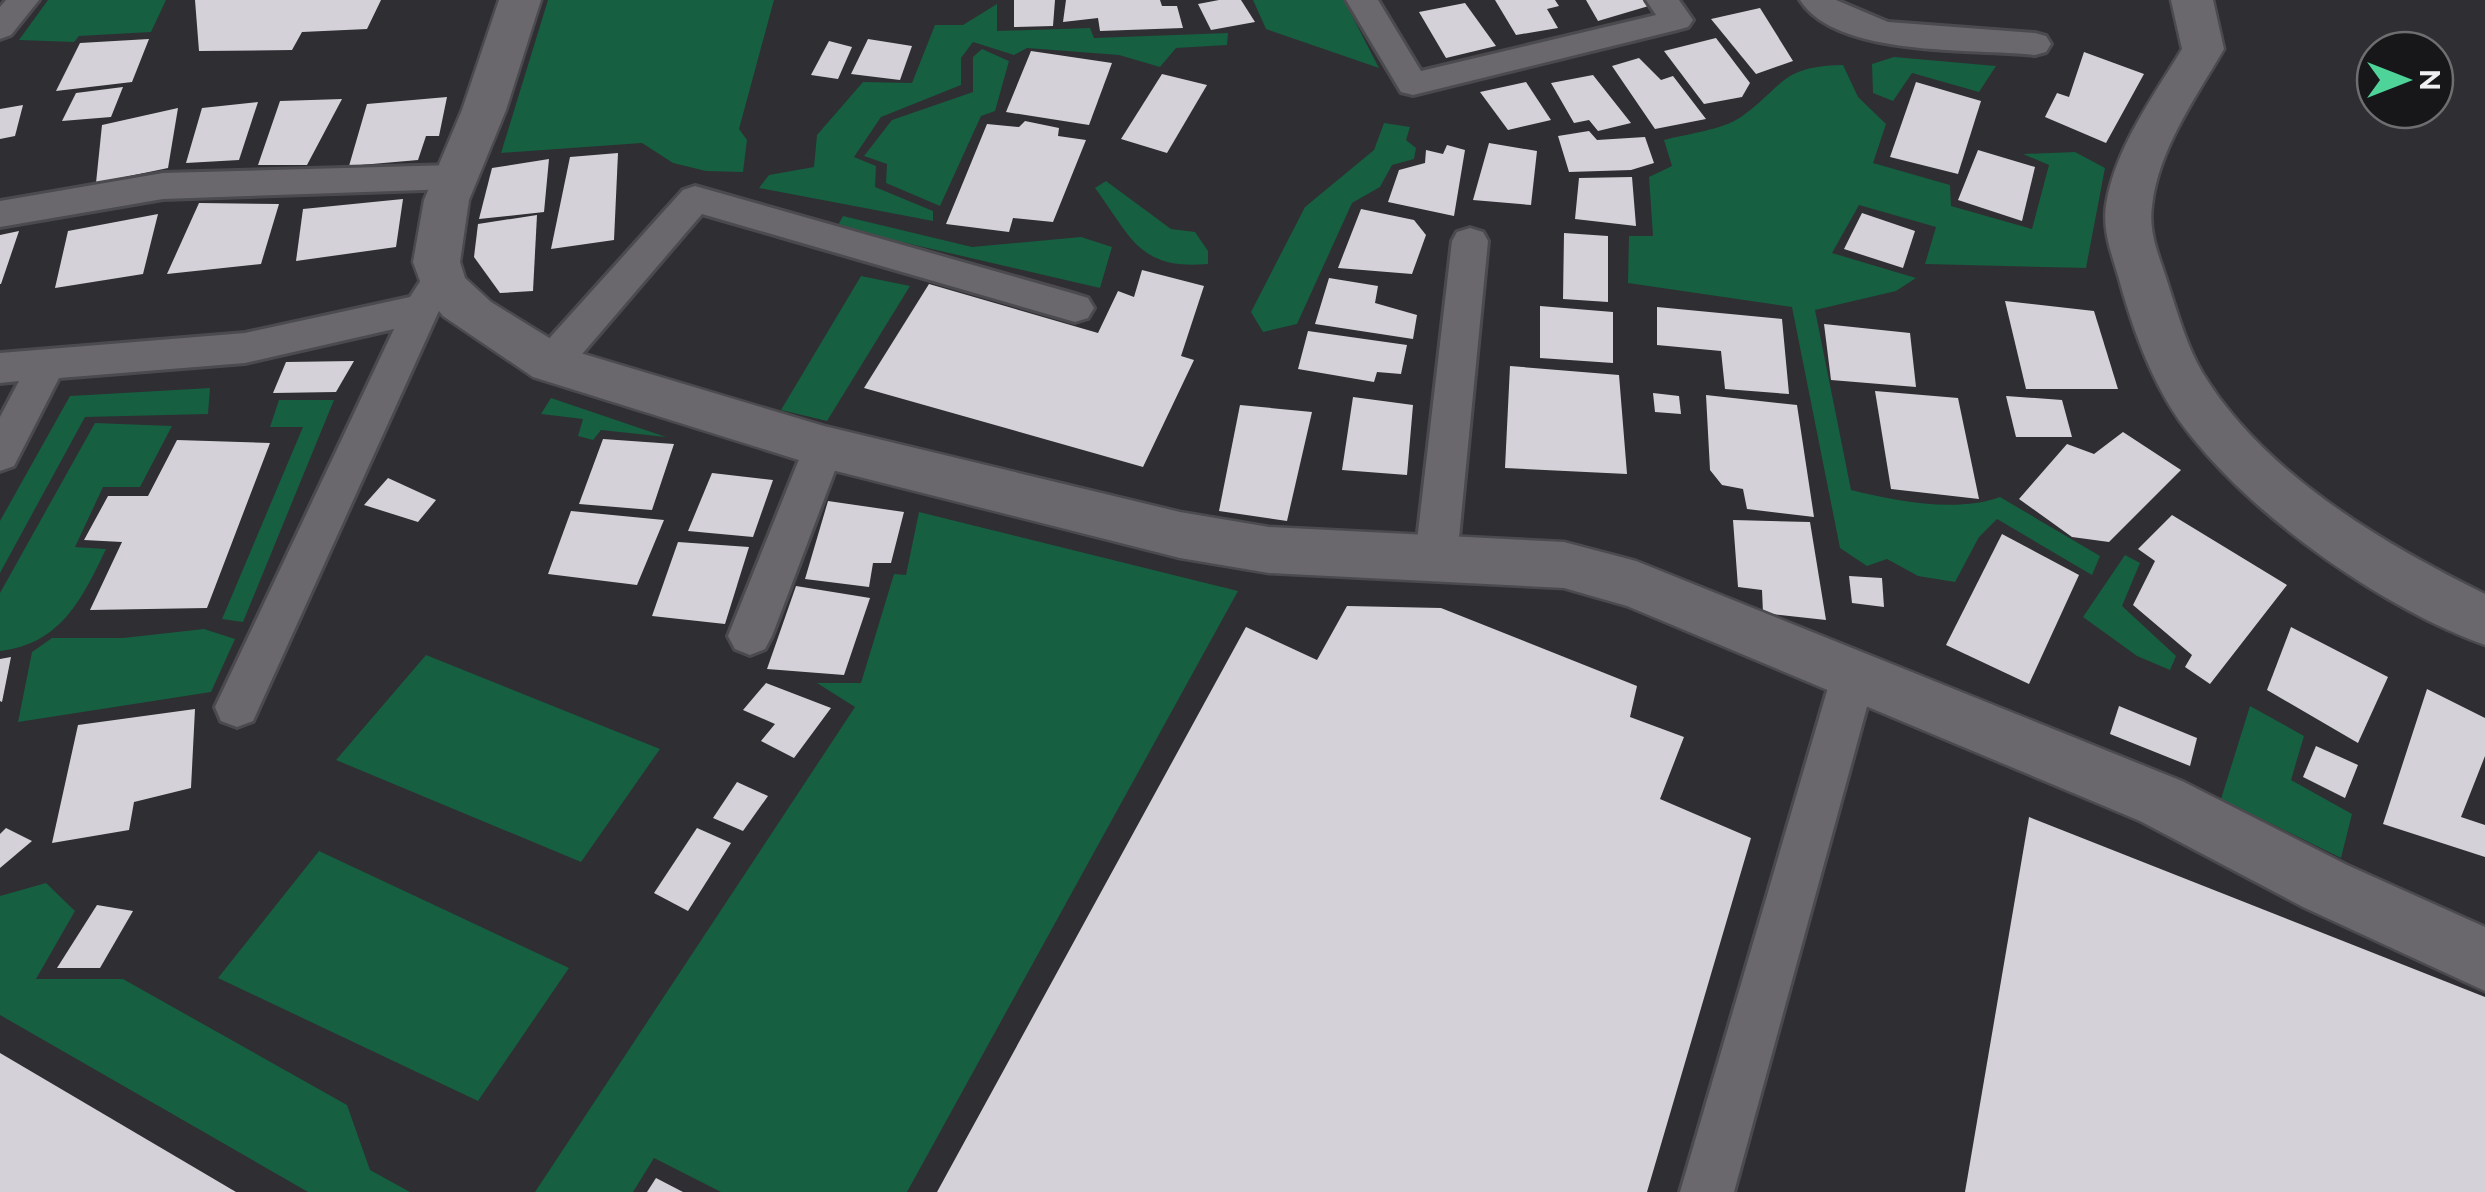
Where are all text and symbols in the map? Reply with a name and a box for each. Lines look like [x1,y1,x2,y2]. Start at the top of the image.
north arrow [2355,30,2455,130]
text: N [2413,69,2446,91]

